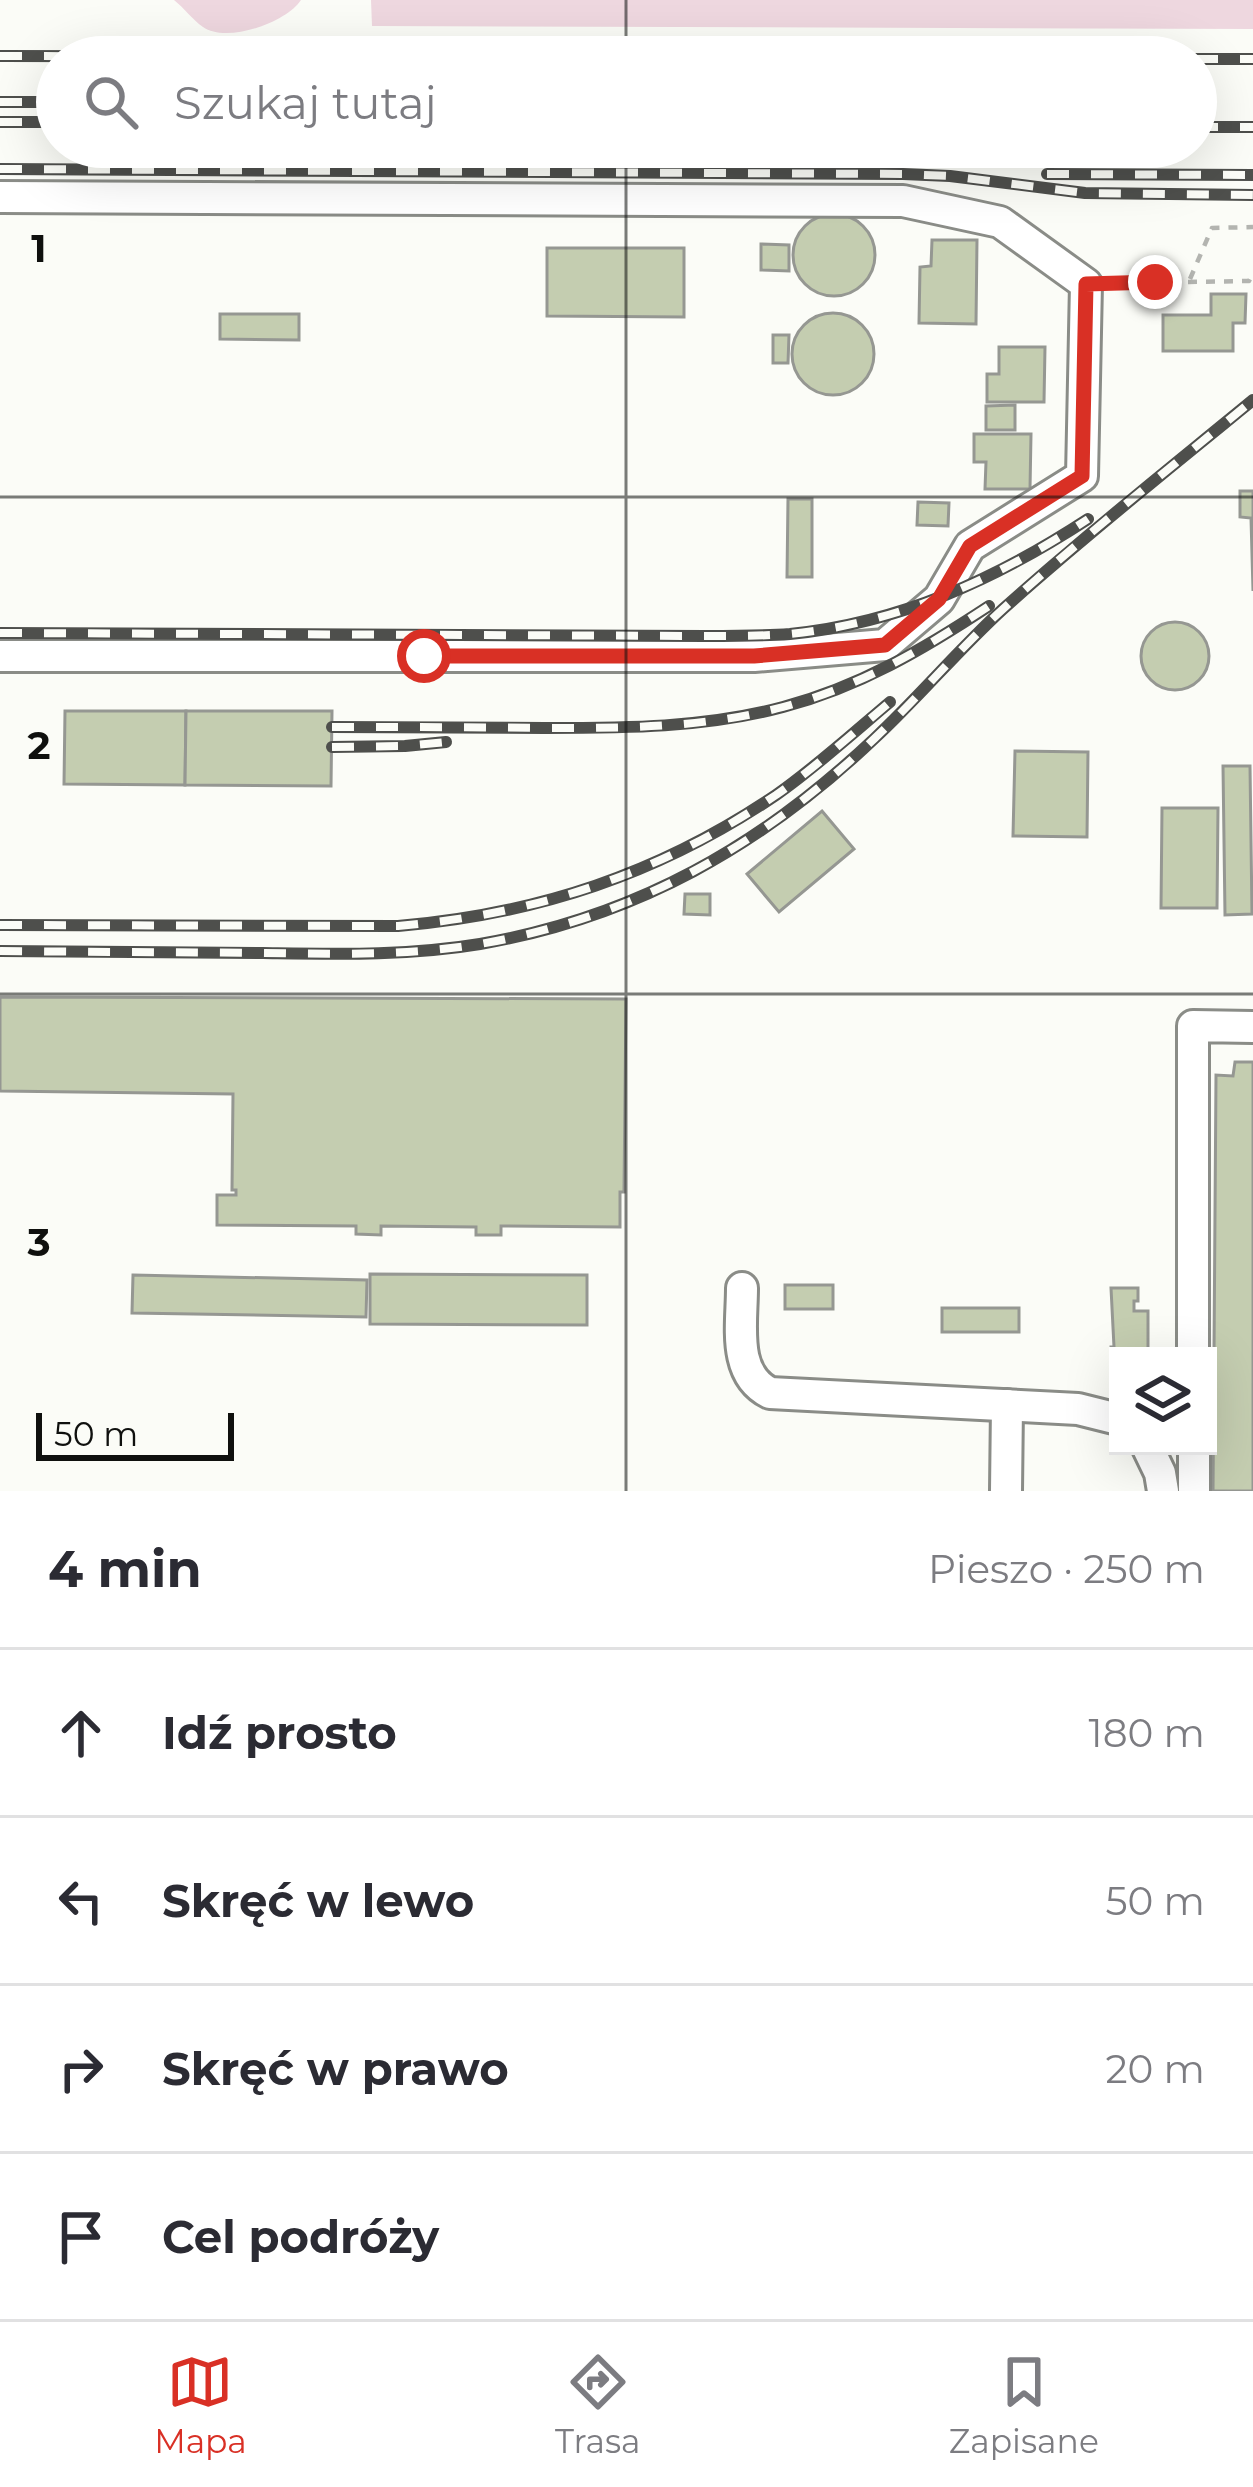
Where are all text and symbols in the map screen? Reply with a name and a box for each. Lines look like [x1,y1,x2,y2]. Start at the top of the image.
search box [36,36,1217,168]
icon: search [78,69,144,135]
text: Szukaj tutaj [174,75,437,130]
text: 1 [31,224,47,272]
route end [1128,255,1182,309]
route start [397,629,451,683]
text: 2 [27,721,51,769]
text: 3 [26,1218,51,1266]
map controls [1109,1347,1217,1455]
button: layers [1109,1347,1217,1455]
scale bar [36,1407,234,1460]
text: 50 m [54,1414,138,1454]
text: 4 min [48,1538,202,1600]
text: Pieszo · 250 m [928,1545,1205,1593]
icon: ahead [48,1700,114,1766]
text: Idź prosto [162,1705,397,1760]
text: 180 m [1089,1709,1205,1757]
icon: left [48,1868,114,1934]
text: Skręć w lewo [162,1873,474,1928]
text: 50 m [1106,1877,1205,1925]
icon: right [48,2036,114,2102]
text: Skręć w prawo [162,2041,509,2096]
text: 20 m [1106,2045,1205,2093]
icon: arrive [48,2204,114,2270]
text: Cel podróży [162,2209,439,2264]
tab: Mapa [154,2349,247,2461]
tab: Trasa [555,2349,641,2461]
tab: Zapisane [949,2349,1099,2461]

